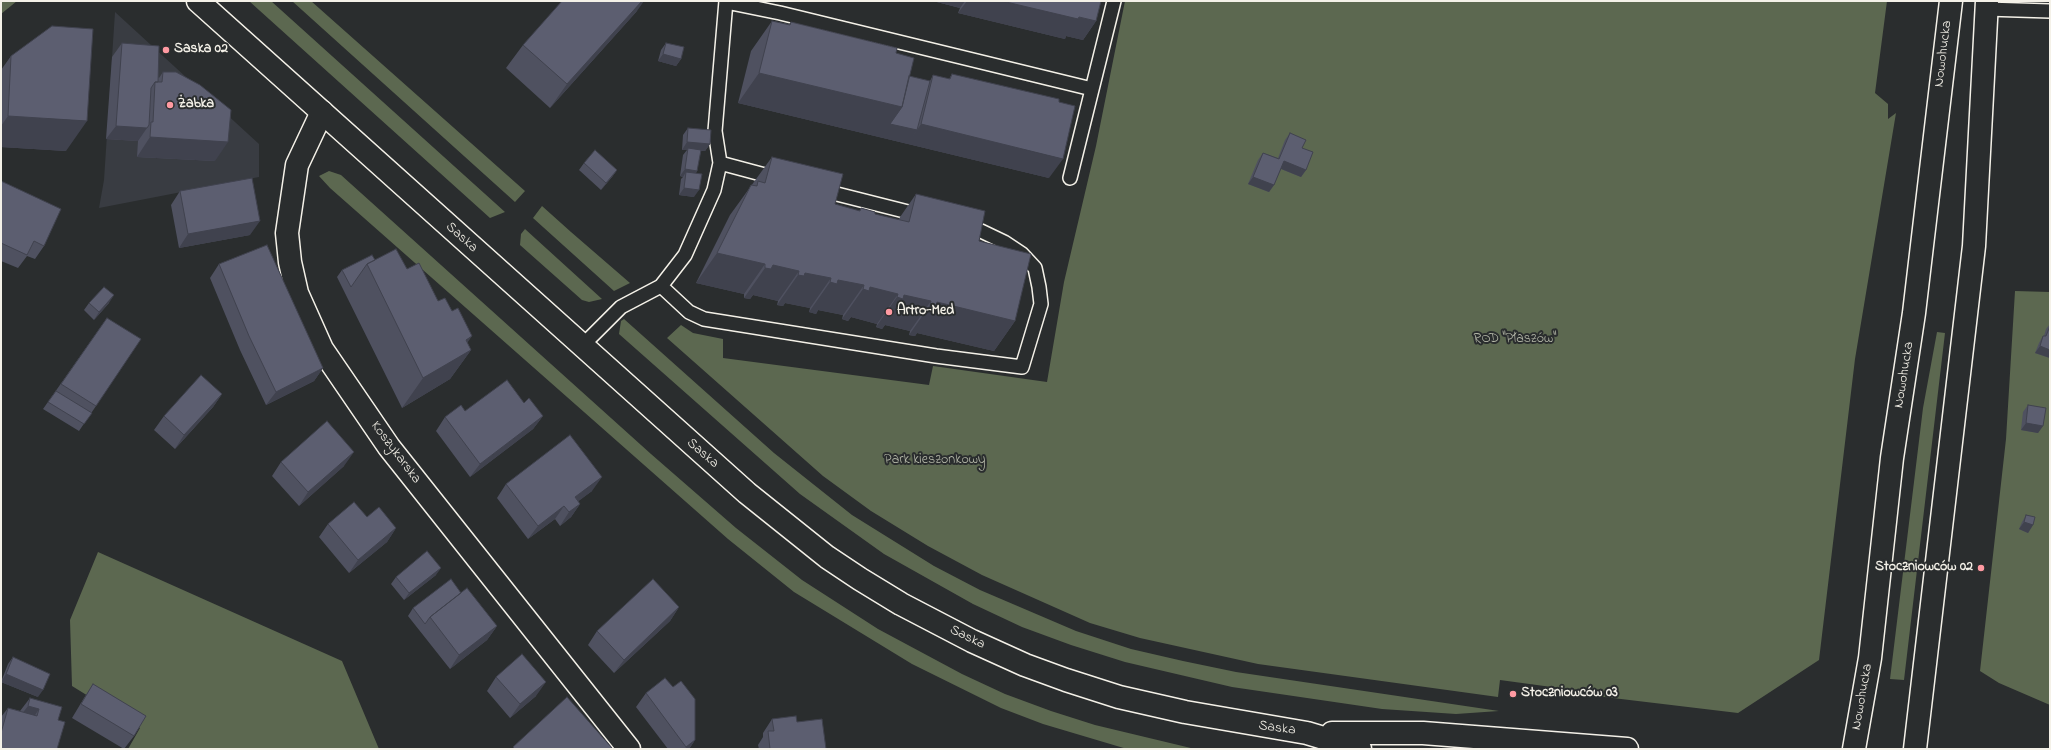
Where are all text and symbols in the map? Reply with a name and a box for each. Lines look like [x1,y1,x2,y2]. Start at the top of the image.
street label: Nowohucka [1932,20,1956,88]
place label: Saska 02 [174,42,228,58]
marker: Saska 02 [161,45,171,55]
place label: Żabka [178,97,214,113]
marker: Żabka [165,100,175,110]
street label: Saska [441,219,481,257]
place label: Artro-Med [897,304,954,320]
marker: Artro-Med [884,307,894,317]
park label: ROD "Płaszów" [1474,332,1556,348]
street label: Nowohucka [1891,341,1919,409]
street label: Koszykarska [366,419,424,487]
street label: Saska [682,435,722,473]
park label: Park kieszonkowy [884,453,986,469]
place label: Stoczniowców 02 [1875,560,1973,576]
marker: Stoczniowców 02 [1976,563,1986,573]
street label: Saska [947,622,987,654]
street label: Nowohucka [1849,662,1877,732]
place label: Stoczniowców 03 [1521,686,1618,702]
marker: Stoczniowców 03 [1508,689,1518,699]
street label: Saska [1257,718,1297,740]

